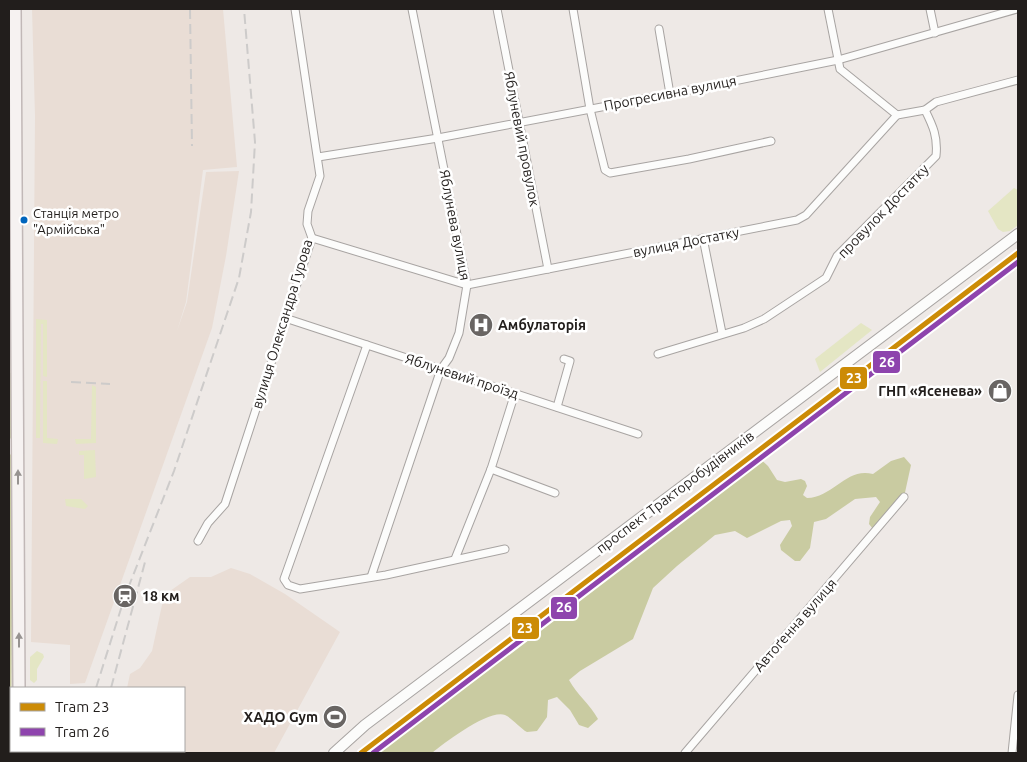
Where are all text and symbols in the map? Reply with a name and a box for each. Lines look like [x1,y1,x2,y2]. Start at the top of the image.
street label: Яблуневий провулок [501,70,543,208]
street label: Прогресивна вулиця [602,72,738,114]
street label: провулок Достатку [834,161,932,261]
street label: Яблунева вулиця [436,168,474,282]
place label: Станція метро "Армійська" [33,206,119,236]
marker: Станція метро "Армійська" [19,215,29,225]
street label: вулиця Достатку [632,224,741,260]
street label: вулиця Олександра Гурова [249,237,315,411]
hospital icon: Амбулаторія [468,312,494,338]
place label: Амбулаторія [498,317,586,333]
street label: Яблуневий проїзд [403,350,521,402]
line badge: 26 [872,350,901,374]
text: 26 [879,354,895,370]
line badge: 23 [839,366,868,390]
text: 23 [846,370,862,386]
shop icon: ГНП «Ясенева» [987,378,1013,404]
place label: ГНП «Ясенева» [878,383,982,399]
street label: проспект Тракторобудівників [593,428,757,556]
one-way arrow [14,469,22,485]
street label: Автоґенна вулиця [750,575,840,675]
station icon: 18 км [112,583,138,609]
place label: 18 км [142,588,180,604]
line badge: 26 [550,596,578,620]
text: 26 [556,599,572,615]
line badge: 23 [511,616,540,640]
text: 23 [517,620,533,636]
one-way arrow [15,631,23,647]
legend [10,687,185,752]
text: Tram 23 [55,698,110,715]
sports icon: ХАДО Gym [322,704,348,730]
place label: ХАДО Gym [244,709,318,725]
text: Tram 26 [55,723,110,740]

